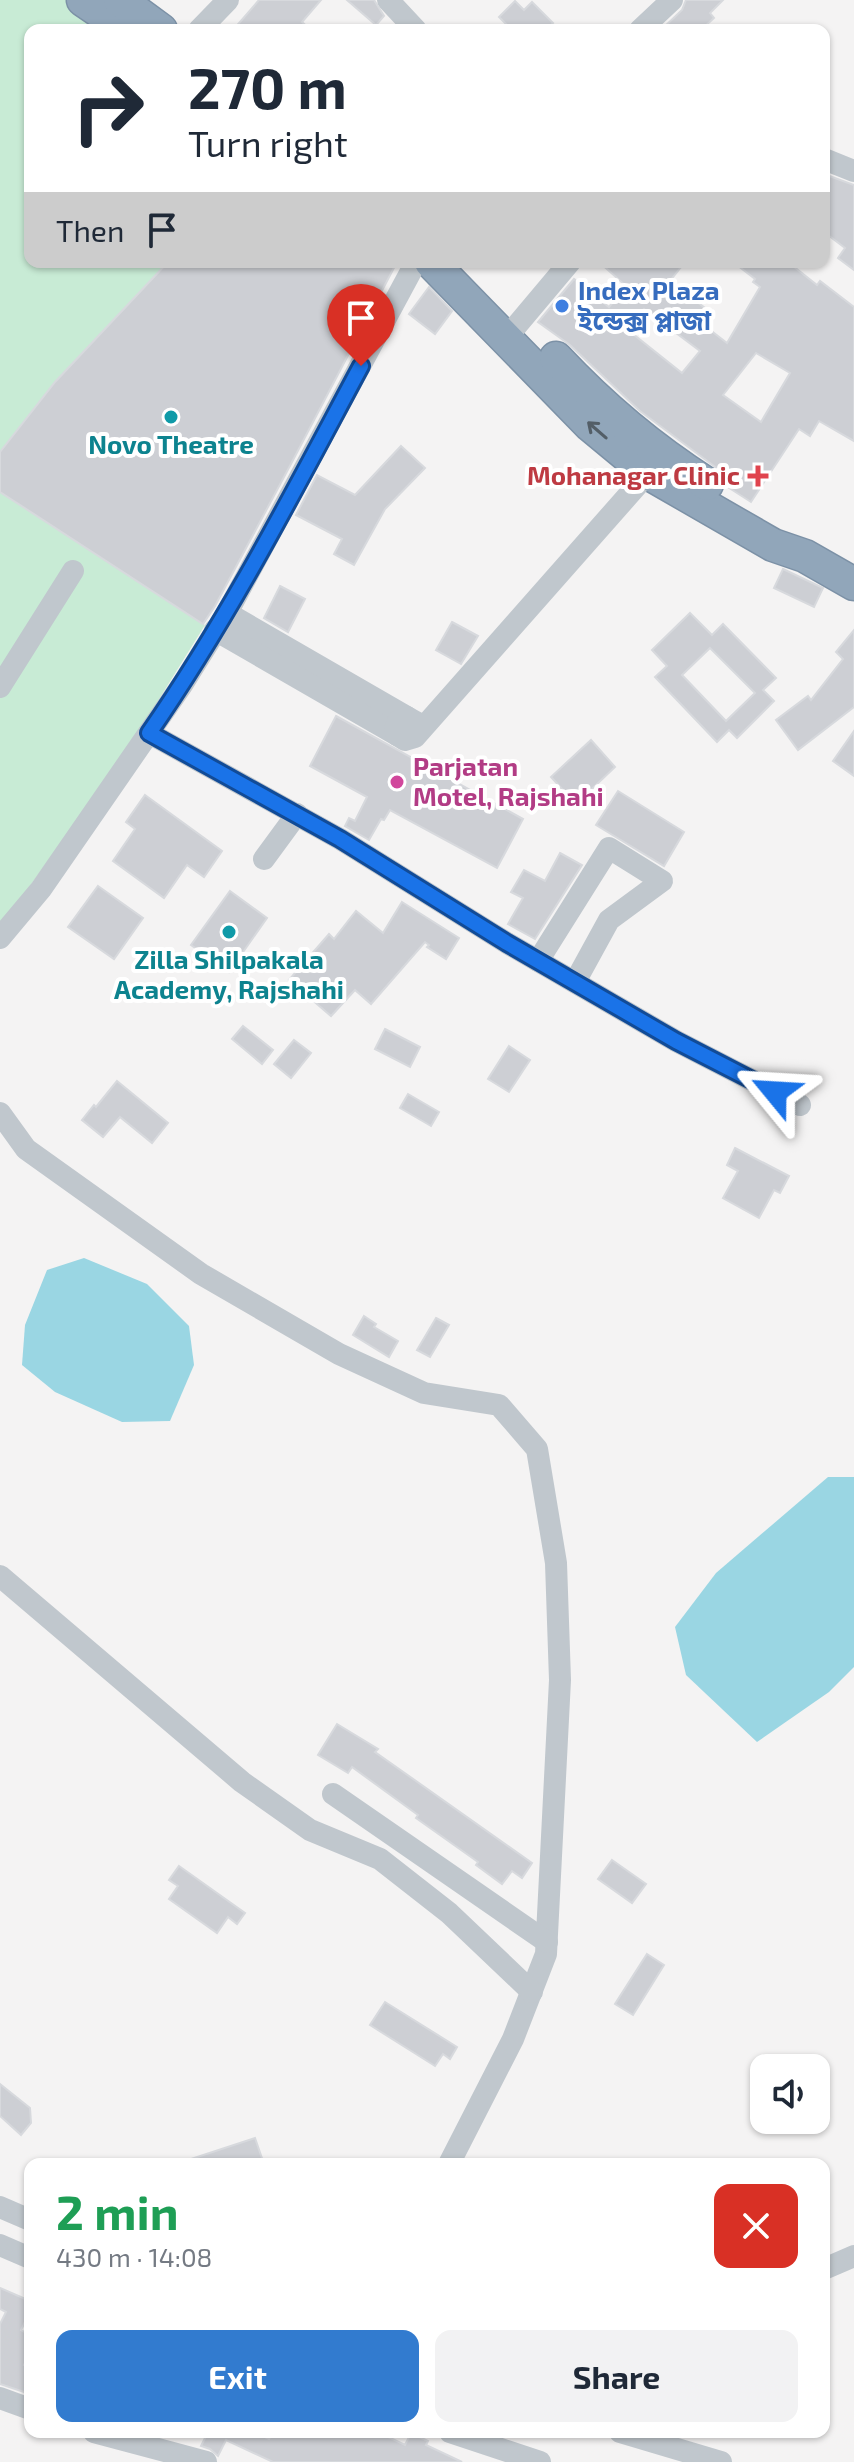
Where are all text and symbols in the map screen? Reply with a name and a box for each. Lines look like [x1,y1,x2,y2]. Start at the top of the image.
text: 270 m [188,53,347,120]
icon: right [56,56,160,160]
text: Turn right [188,121,348,164]
icon: arrive [140,208,184,252]
text: Then [56,212,124,248]
place label: Index Plaza ইন্ডেক্স প্লাজা [577,274,720,335]
pin [327,284,395,366]
icon: arrive [339,296,383,340]
marker: Index Plaza ইন্ডেক্স প্লাজা [553,297,571,315]
marker: Novo Theatre [162,408,180,426]
one-way arrow [587,421,607,439]
place label: Novo Theatre [88,428,254,459]
place label: Mohanagar Clinic [527,459,740,490]
marker: Mohanagar Clinic [747,465,769,487]
place label: Parjatan Motel, Rajshahi [413,750,604,811]
marker: Parjatan Motel, Rajshahi [388,773,406,791]
marker: Zilla Shilpakala Academy, Rajshahi [220,923,238,941]
place label: Zilla Shilpakala Academy, Rajshahi [114,943,344,1005]
position arrow [733,1050,817,1134]
map controls [750,2054,830,2134]
button: sound [750,2054,830,2134]
text: 2 min [56,2182,179,2240]
button: close [714,2184,798,2268]
text: 430 m · 14:08 [56,2241,212,2272]
button: Exit [56,2330,419,2422]
button: Share [435,2330,798,2422]

